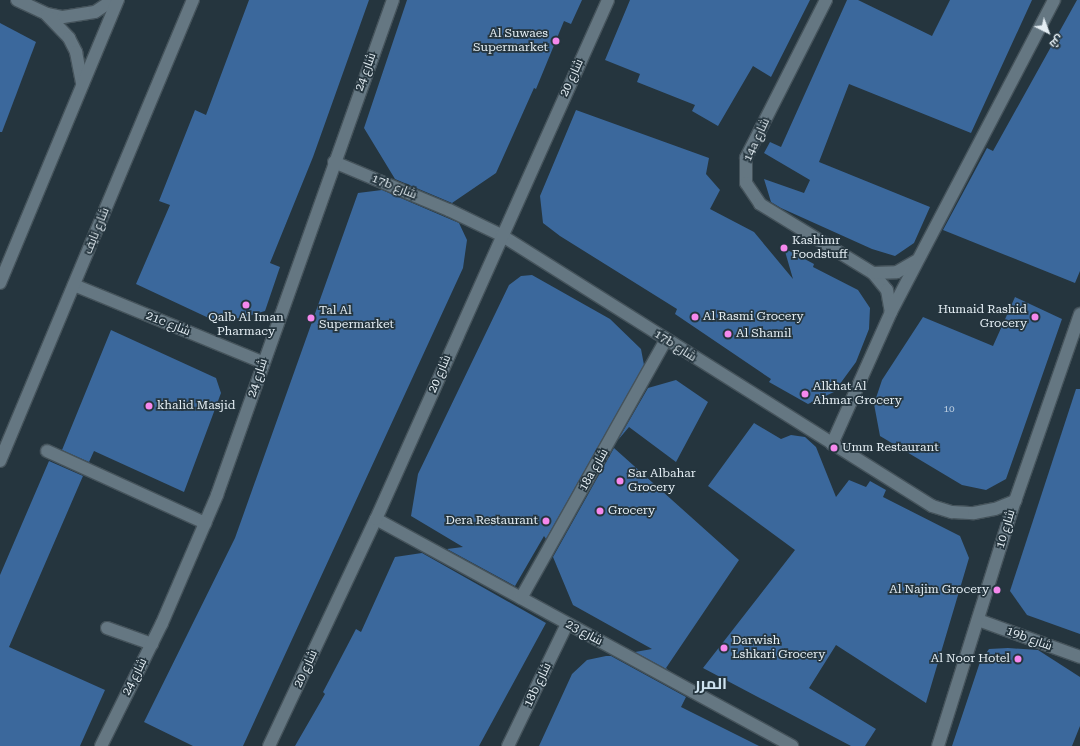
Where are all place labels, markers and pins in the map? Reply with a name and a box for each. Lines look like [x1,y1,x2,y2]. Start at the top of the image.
place label: Al Suwaes Supermarket [473,27,548,55]
marker: Al Suwaes Supermarket [551,36,561,46]
place label: Kashimr Foodstuff [792,234,847,262]
marker: Kashimr Foodstuff [779,243,789,253]
marker: Qalb Al Iman Pharmacy [241,300,251,310]
place label: Humaid Rashid Grocery [938,303,1027,331]
place label: Tal Al Supermarket [319,304,394,332]
place label: Al Rasmi Grocery [703,310,804,324]
place label: Qalb Al Iman Pharmacy [208,311,284,339]
marker: Al Rasmi Grocery [690,312,700,322]
marker: Humaid Rashid Grocery [1030,312,1040,322]
marker: Tal Al Supermarket [306,313,316,323]
place label: Al Shamil [736,327,792,341]
marker: Al Shamil [723,329,733,339]
place label: Alkhat Al Ahmar Grocery [813,380,902,408]
marker: Alkhat Al Ahmar Grocery [800,389,810,399]
place label: khalid Masjid [157,399,235,413]
marker: khalid Masjid [144,401,154,411]
place label: Umm Restaurant [842,441,939,455]
marker: Umm Restaurant [829,443,839,453]
place label: Sar Albahar Grocery [628,467,696,495]
marker: Sar Albahar Grocery [615,476,625,486]
place label: Grocery [608,504,655,518]
marker: Grocery [595,506,605,516]
place label: Dera Restaurant [445,514,538,528]
marker: Dera Restaurant [541,516,551,526]
place label: Al Najim Grocery [889,583,989,597]
marker: Al Najim Grocery [992,585,1002,595]
place label: Darwish Lshkari Grocery [732,634,825,662]
marker: Darwish Lshkari Grocery [719,643,729,653]
place label: Al Noor Hotel [931,652,1010,666]
marker: Al Noor Hotel [1013,654,1023,664]

